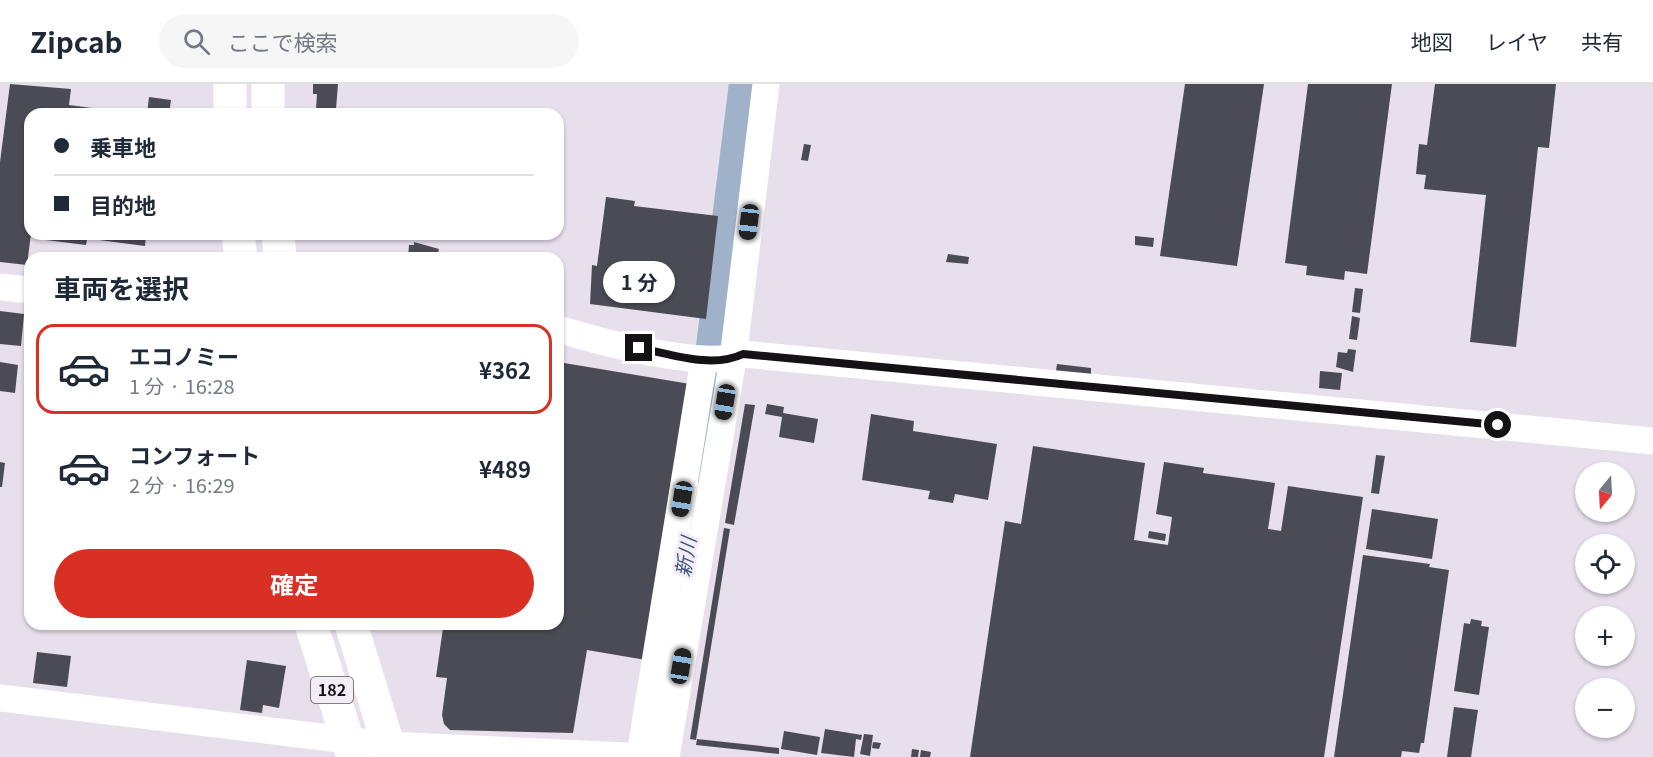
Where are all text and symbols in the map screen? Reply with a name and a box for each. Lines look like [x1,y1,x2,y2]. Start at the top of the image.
search box [159,14,579,68]
text: Zipcab [30,21,123,61]
icon: search [180,25,213,58]
text: ここで検索 [228,25,338,57]
text: 地図 [1411,26,1453,56]
text: レイヤ [1486,26,1548,56]
text: 共有 [1581,26,1623,56]
text: 乗車地 [90,130,156,162]
text: 目的地 [90,188,156,220]
car [738,203,760,241]
callout: 1 分 [603,261,675,303]
text: 1 分 [621,267,657,296]
text: 車両を選択 [54,268,189,307]
route end [625,334,652,361]
text: エコノミー [129,339,239,371]
icon: car [57,342,111,396]
text: ¥362 [479,353,531,385]
text: 1 分 · 16:28 [129,371,235,400]
car [713,383,737,421]
route start [1484,411,1511,438]
text: コンフォート [129,438,260,470]
icon: car [57,441,111,495]
text: ¥489 [479,452,531,484]
north arrow [1575,462,1635,522]
map controls [1575,462,1635,738]
text: 2 分 · 16:29 [129,470,235,499]
car [670,480,694,518]
water label: 新川 [667,533,702,579]
button: locate [1575,534,1635,594]
button: 確定 [54,549,534,618]
button: + [1575,606,1635,666]
car [669,647,693,685]
road number: 182 [311,677,353,703]
button: − [1575,678,1635,738]

